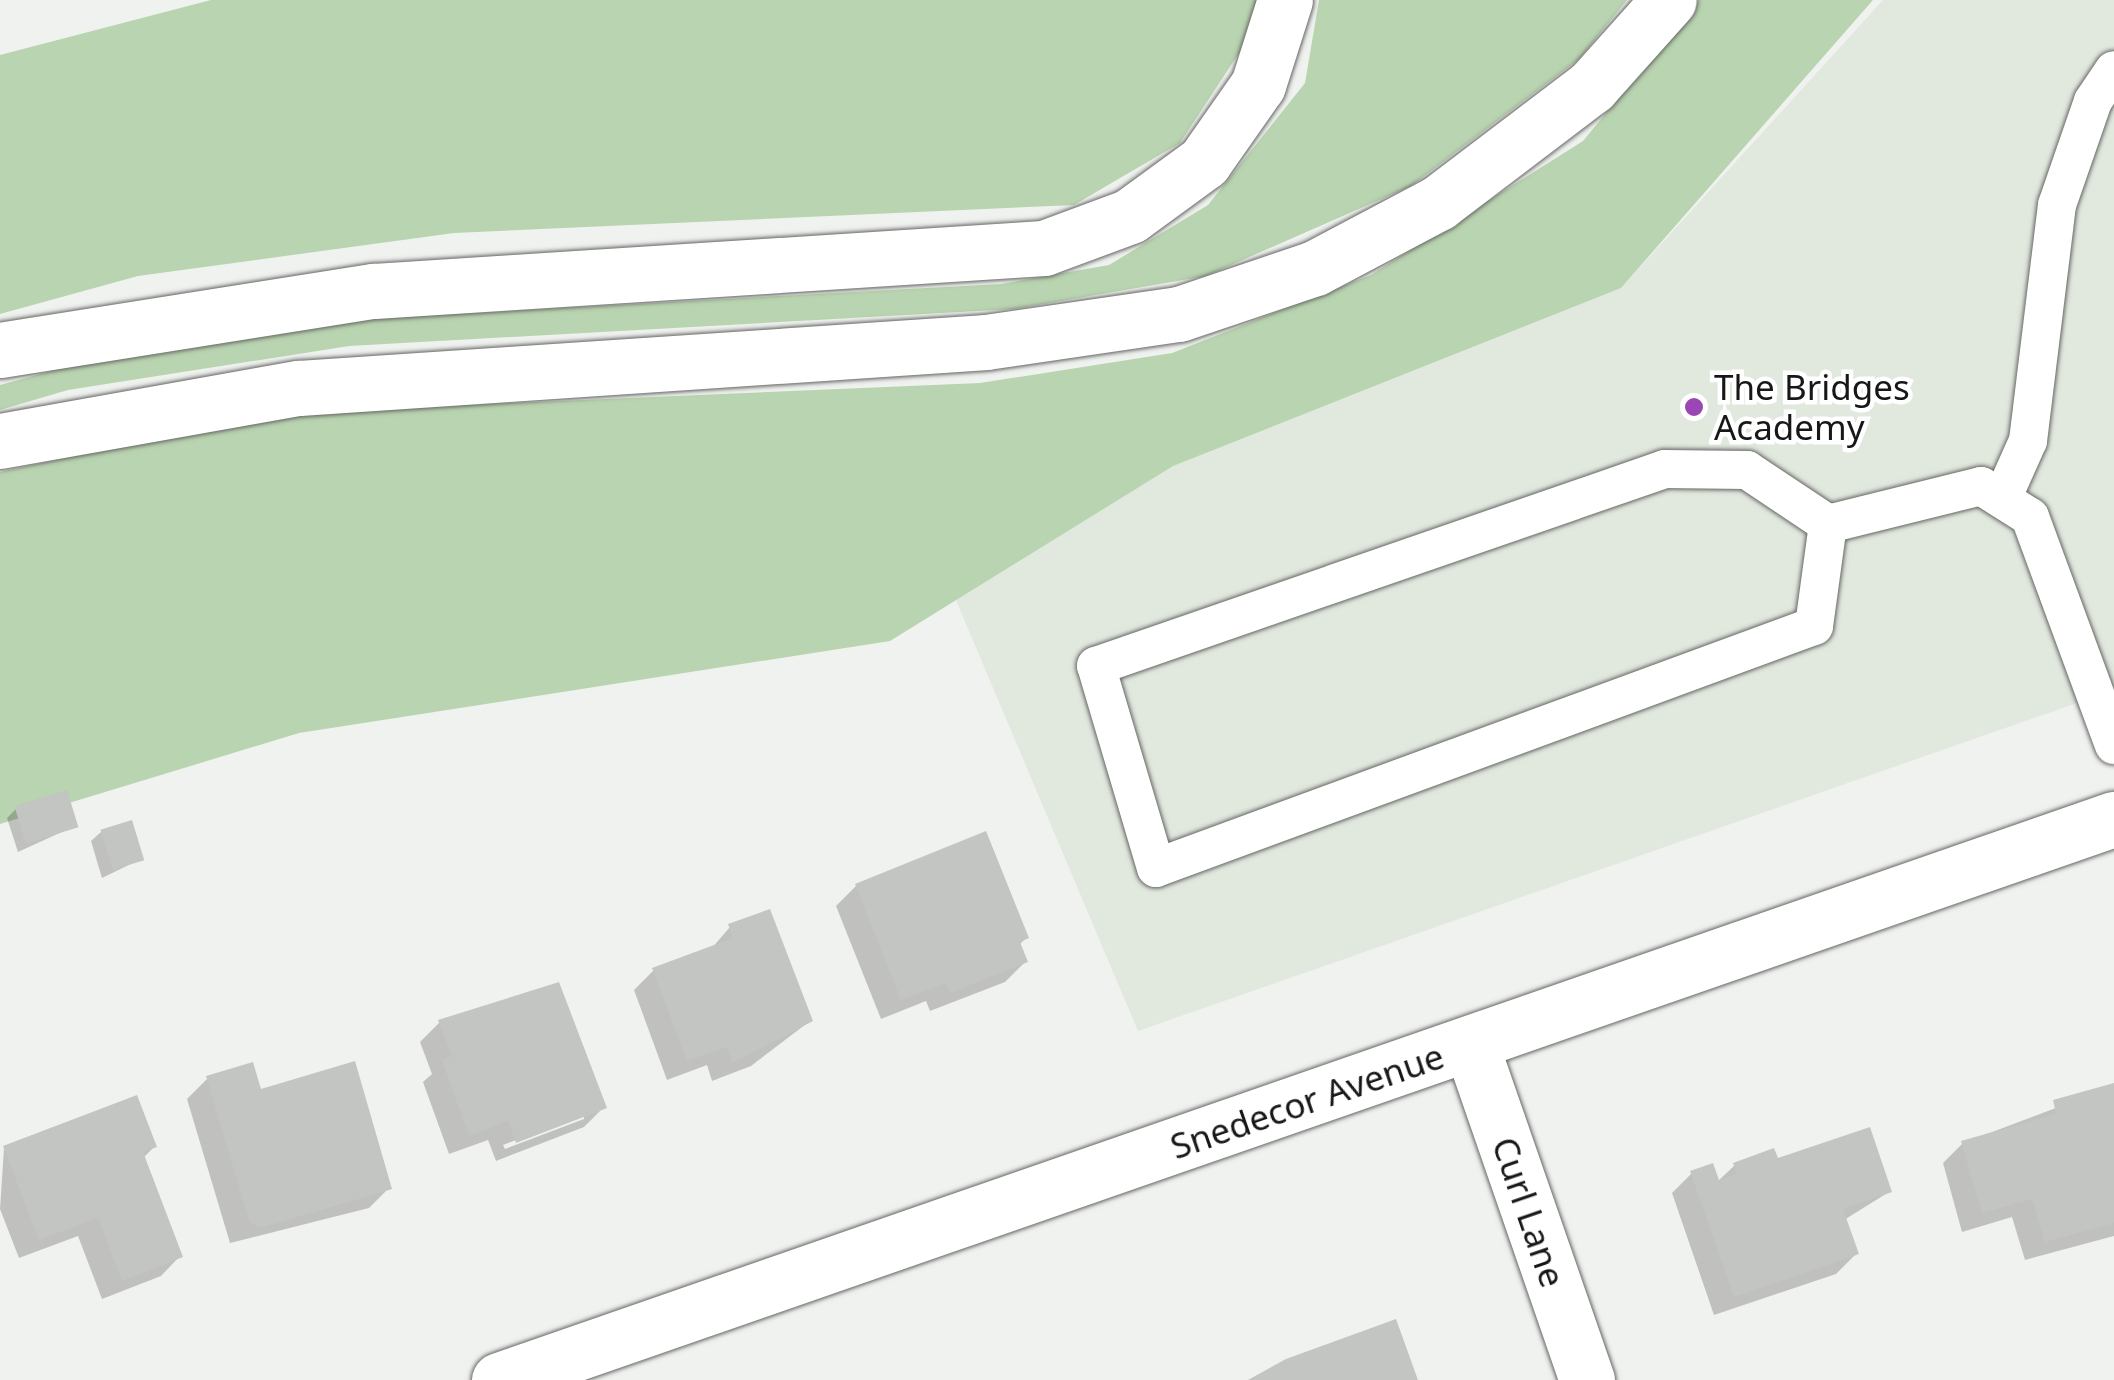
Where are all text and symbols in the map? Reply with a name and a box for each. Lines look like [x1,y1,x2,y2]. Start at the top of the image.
place label: The Bridges Academy [1714,366,1910,448]
marker: The Bridges Academy [1683,396,1705,418]
street label: Snedecor Avenue [1165,1035,1449,1167]
street label: Curl Lane [1484,1132,1574,1292]

